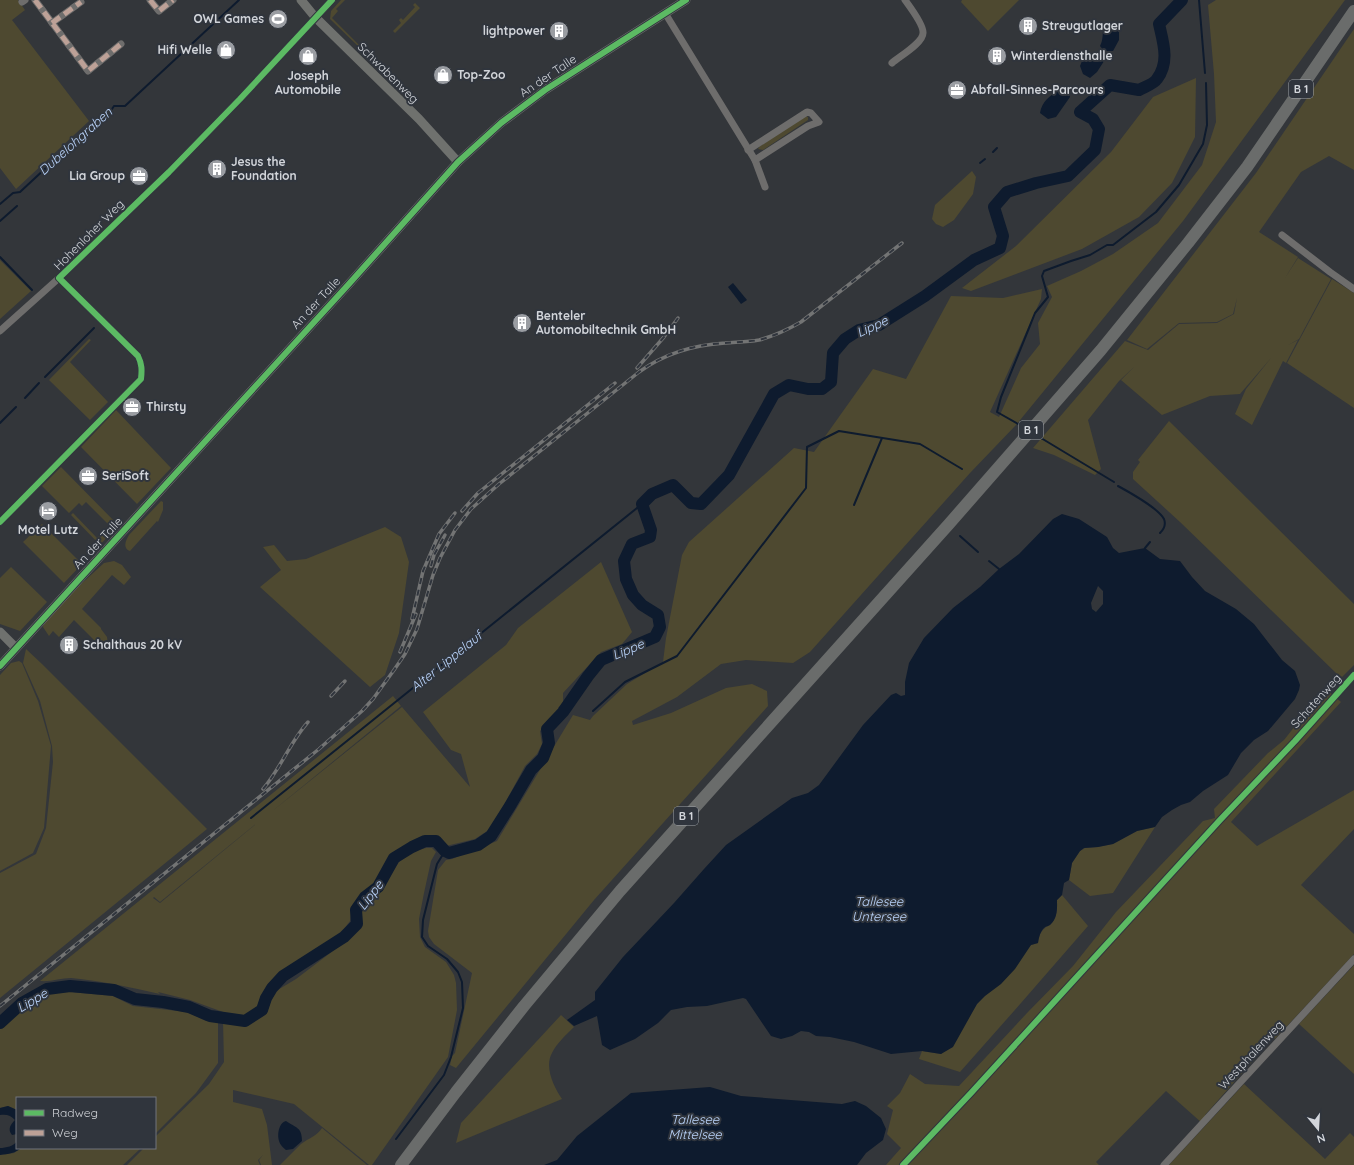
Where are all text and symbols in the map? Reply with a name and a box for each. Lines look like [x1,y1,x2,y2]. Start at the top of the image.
sports icon: OWL Games [267,8,289,30]
place label: OWL Games [194,11,264,26]
building icon: Streugutlager [1017,15,1039,37]
place label: Streugutlager [1042,18,1123,33]
building icon: lightpower [548,20,570,42]
place label: lightpower [483,23,545,38]
shop icon: Hifi Welle [215,39,237,61]
street label: Schwabenweg [355,39,422,106]
place label: Hifi Welle [157,42,212,57]
shop icon: Joseph Automobile [297,45,319,67]
building icon: Winterdiensthalle [986,45,1008,67]
place label: Winterdiensthalle [1011,48,1112,63]
street label: An der Talle [516,51,579,100]
shop icon: Top-Zoo [432,64,454,86]
place label: Top-Zoo [457,67,506,82]
place label: Joseph Automobile [275,68,341,97]
office icon: Abfall-Sinnes-Parcours [946,79,968,101]
road number: B 1 [1289,80,1313,98]
place label: Abfall-Sinnes-Parcours [971,82,1104,97]
water label: Dubelohgraben [35,103,116,178]
place label: Jesus the Foundation [231,154,297,183]
building icon: Jesus the Foundation [206,158,228,180]
office icon: Lia Group [128,165,150,187]
place label: Lia Group [69,168,125,183]
street label: Hohenloher Weg [50,196,127,273]
street label: An der Talle [288,273,344,332]
place label: Benteler Automobiltechnik GmbH [536,308,676,337]
building icon: Benteler Automobiltechnik GmbH [511,312,533,334]
water label: Lippe [854,312,891,340]
office icon: Thirsty [121,396,143,418]
place label: Thirsty [146,399,186,414]
road number: B 1 [1019,421,1043,439]
office icon: SeriSoft [77,465,99,487]
place label: SeriSoft [102,468,149,483]
hotel icon: Motel Lutz [37,500,59,522]
street label: An der Talle [70,513,126,572]
place label: Motel Lutz [18,522,78,537]
water label: Alter Lippelauf [407,626,487,695]
building icon: Schalthaus 20 kV [58,634,80,656]
water label: Lippe [610,635,647,663]
place label: Schalthaus 20 kV [83,637,182,652]
street label: Schatenweg [1287,670,1344,731]
road number: B 1 [674,807,698,825]
water label: Lippe [354,877,387,913]
water label: Tallesee Untersee [852,893,907,924]
water label: Lippe [14,984,51,1015]
street label: Westphalenweg [1215,1017,1286,1092]
legend [16,1097,156,1149]
text: Radweg [52,1105,98,1120]
north arrow [1298,1109,1338,1149]
water label: Tallesee Mittelsee [668,1111,722,1142]
text: Weg [52,1125,78,1140]
text: N [1315,1131,1327,1146]

